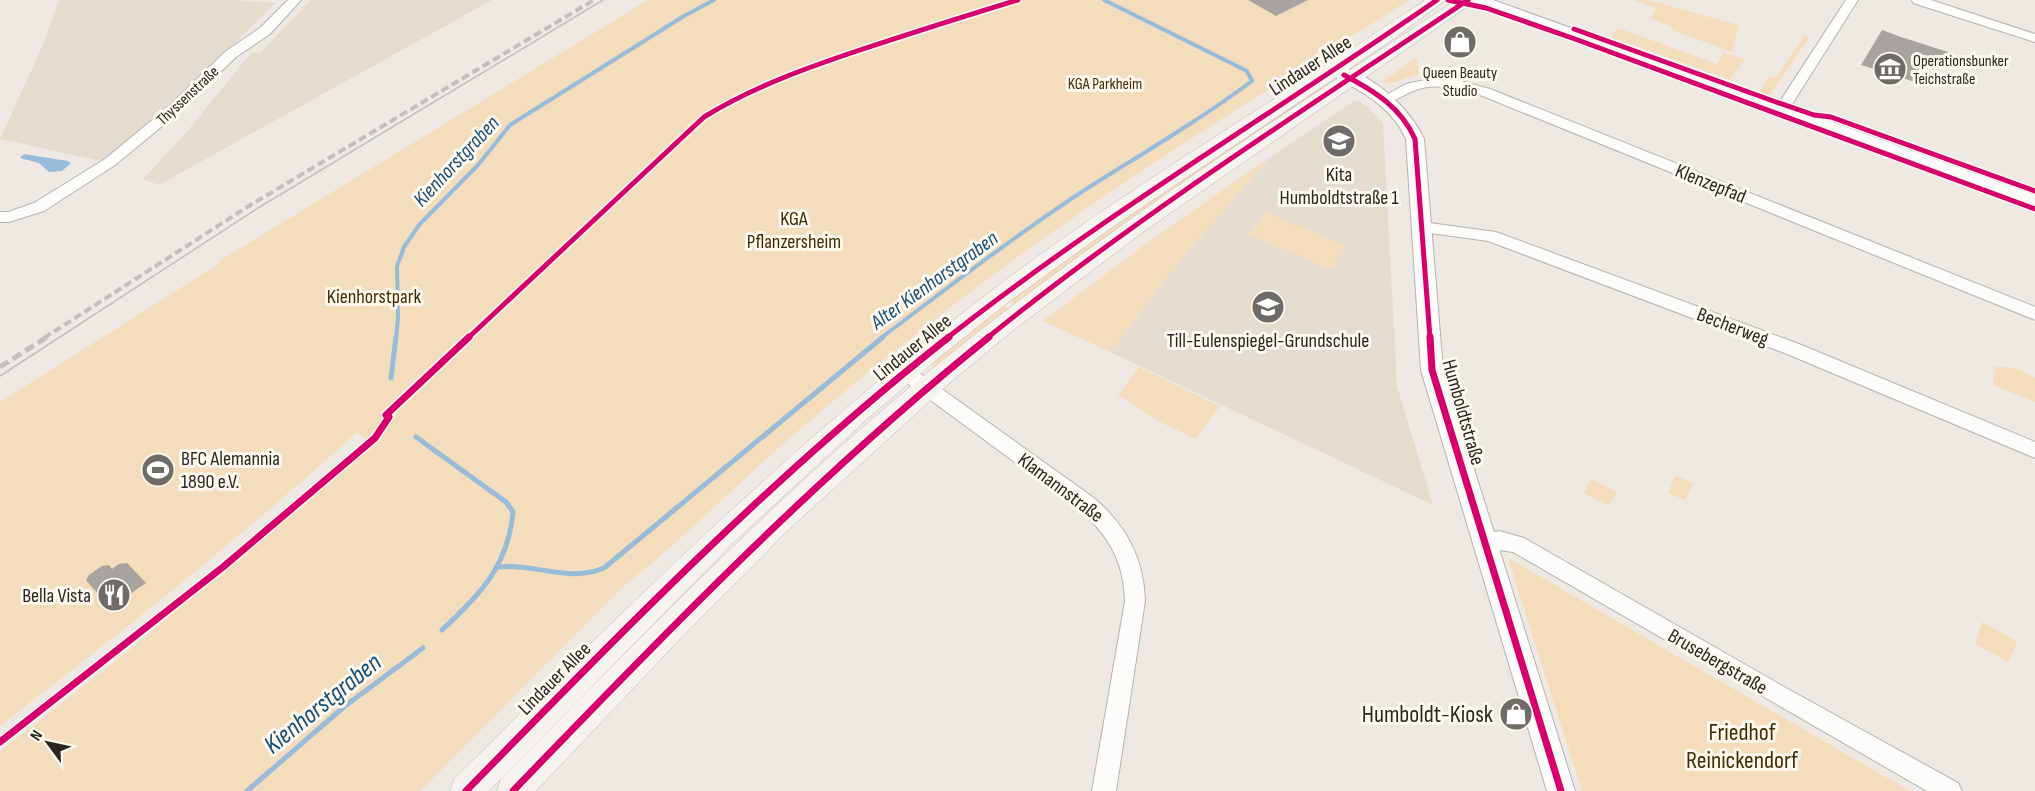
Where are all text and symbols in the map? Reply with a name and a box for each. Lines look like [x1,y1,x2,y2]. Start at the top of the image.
shop icon: Queen Beauty Studio [1442,24,1478,60]
street label: Lindauer Allee [1265,30,1356,101]
museum icon: Operationsbunker Teichstraße [1872,51,1908,87]
place label: Operationsbunker Teichstraße [1913,52,2009,89]
street label: Thyssenstraße [153,62,223,130]
place label: Queen Beauty Studio [1423,64,1497,101]
park label: KGA Parkheim [1068,75,1142,94]
water label: Kienhorstgraben [408,111,505,212]
school or university icon: Kita Humboldtstraße 1 [1321,123,1357,159]
street label: Klenzepfad [1672,159,1750,209]
place label: Kita Humboldtstraße 1 [1280,163,1399,210]
park label: KGA Pflanzersheim [747,207,841,254]
water label: Alter Kienhorstgraben [865,226,1003,336]
park label: Kienhorstpark [327,285,422,309]
school or university icon: Till-Eulenspiegel-Grundschule [1250,289,1286,325]
street label: Becherweg [1693,302,1772,352]
street label: Lindauer Allee [869,309,956,386]
place label: Till-Eulenspiegel-Grundschule [1167,329,1369,353]
street label: Humboldtstraße [1437,357,1490,468]
place label: BFC Alemannia 1890 e.V. [181,447,280,494]
street label: Klamannstraße [1013,448,1108,528]
sports icon: BFC Alemannia 1890 e.V. [140,452,176,488]
restaurant icon: Bella Vista [96,577,132,613]
place label: Bella Vista [22,584,91,608]
street label: Brusebergstraße [1664,624,1771,700]
street label: Lindauer Allee [513,637,596,720]
water label: Kienhorstgraben [258,647,388,761]
shop icon: Humboldt-Kiosk [1498,696,1534,732]
place label: Humboldt-Kiosk [1362,700,1493,729]
north arrow [18,713,78,773]
park label: Friedhof Reinickendorf [1686,718,1799,775]
text: N [26,727,47,744]

